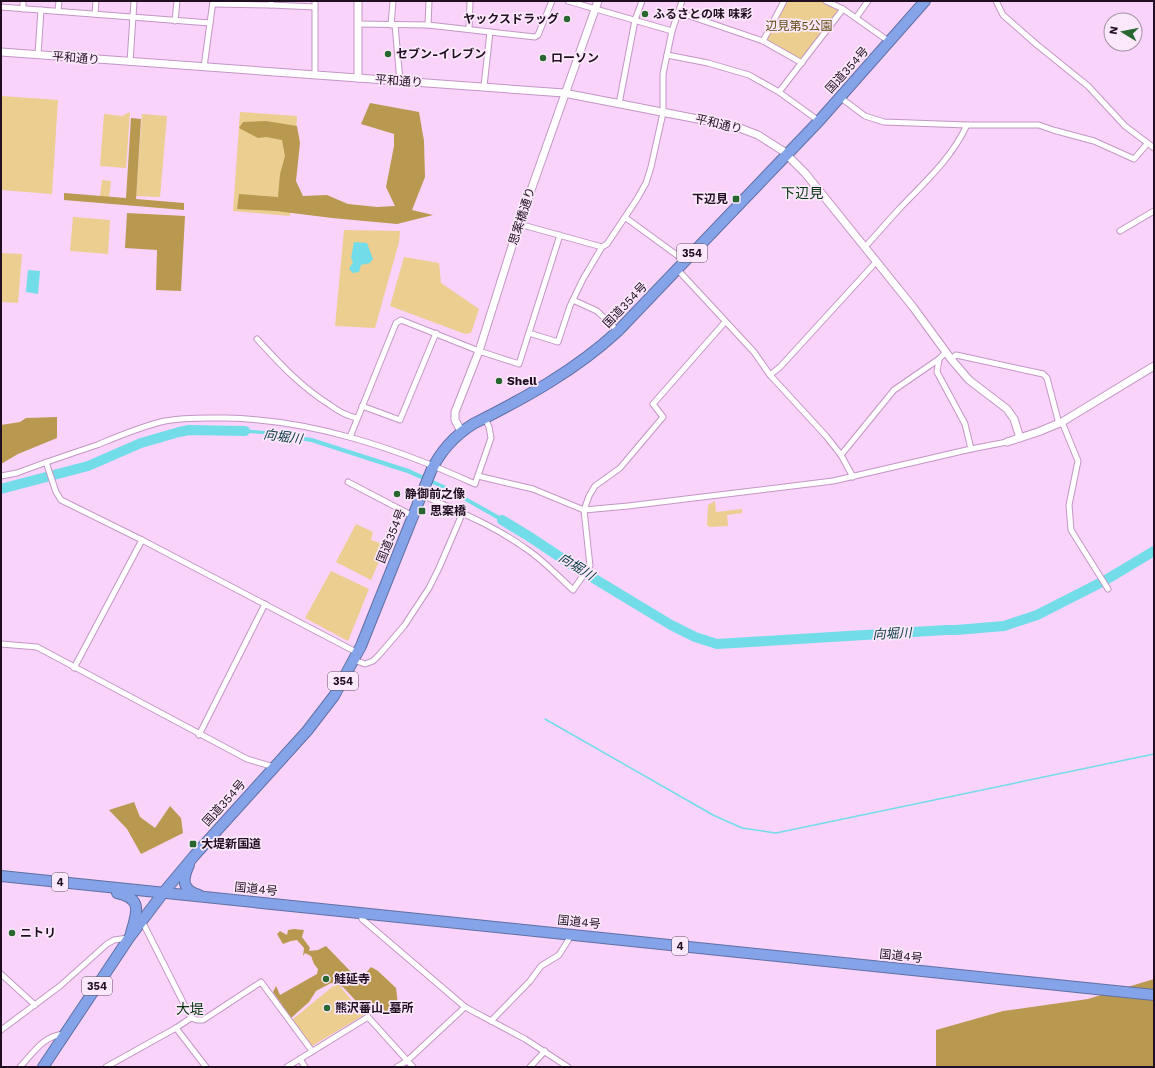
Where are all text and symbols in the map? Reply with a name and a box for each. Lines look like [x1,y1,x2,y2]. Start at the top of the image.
place label: ふるさとの味 味彩 [653,7,752,21]
marker: ふるさとの味 味彩 [640,9,650,19]
place label: ヤックスドラッグ [463,12,559,26]
north arrow [1103,12,1143,52]
marker: ヤックスドラッグ [562,14,572,24]
park label: 辺見第5公園 [766,19,833,33]
text: N [1107,25,1121,35]
street label: 国道354号 [823,44,871,96]
place label: セブン-イレブン [396,47,486,61]
street label: 平和通り [51,49,101,67]
marker: セブン-イレブン [383,49,393,59]
place label: ローソン [551,51,599,65]
marker: ローソン [538,53,548,63]
street label: 平和通り [375,72,423,90]
street label: 平和通り [694,112,744,136]
street label: 思案橋通り [506,185,538,247]
district label: 下辺見 [781,185,823,201]
place label: 下辺見 [692,192,728,206]
marker: 下辺見 [731,194,741,204]
road number: 354 [677,244,707,262]
street label: 国道354号 [600,280,650,330]
place label: Shell [507,374,537,388]
marker: Shell [494,376,504,386]
water label: 向堀川 [263,426,305,447]
place label: 静御前之像 [405,487,465,501]
marker: 静御前之像 [392,489,402,499]
place label: 思案橋 [430,504,467,518]
marker: 思案橋 [417,506,427,516]
street label: 国道354号 [374,507,408,565]
water label: 向堀川 [556,550,599,584]
water label: 向堀川 [872,625,914,642]
road number: 354 [328,672,358,690]
street label: 国道354号 [200,777,248,829]
place label: 大堤新国道 [201,837,261,851]
marker: 大堤新国道 [188,839,198,849]
road number: 4 [52,873,68,891]
street label: 国道4号 [234,880,278,898]
street label: 国道4号 [557,913,601,931]
place label: ニトリ [20,926,56,940]
marker: ニトリ [7,928,17,938]
road number: 4 [672,937,688,955]
street label: 国道4号 [879,947,923,965]
place label: 鮭延寺 [334,972,370,986]
marker: 鮭延寺 [321,974,331,984]
road number: 354 [82,977,112,995]
district label: 大堤 [176,1001,204,1017]
place label: 熊沢蕃山_墓所 [335,1001,413,1015]
marker: 熊沢蕃山_墓所 [322,1003,332,1013]

